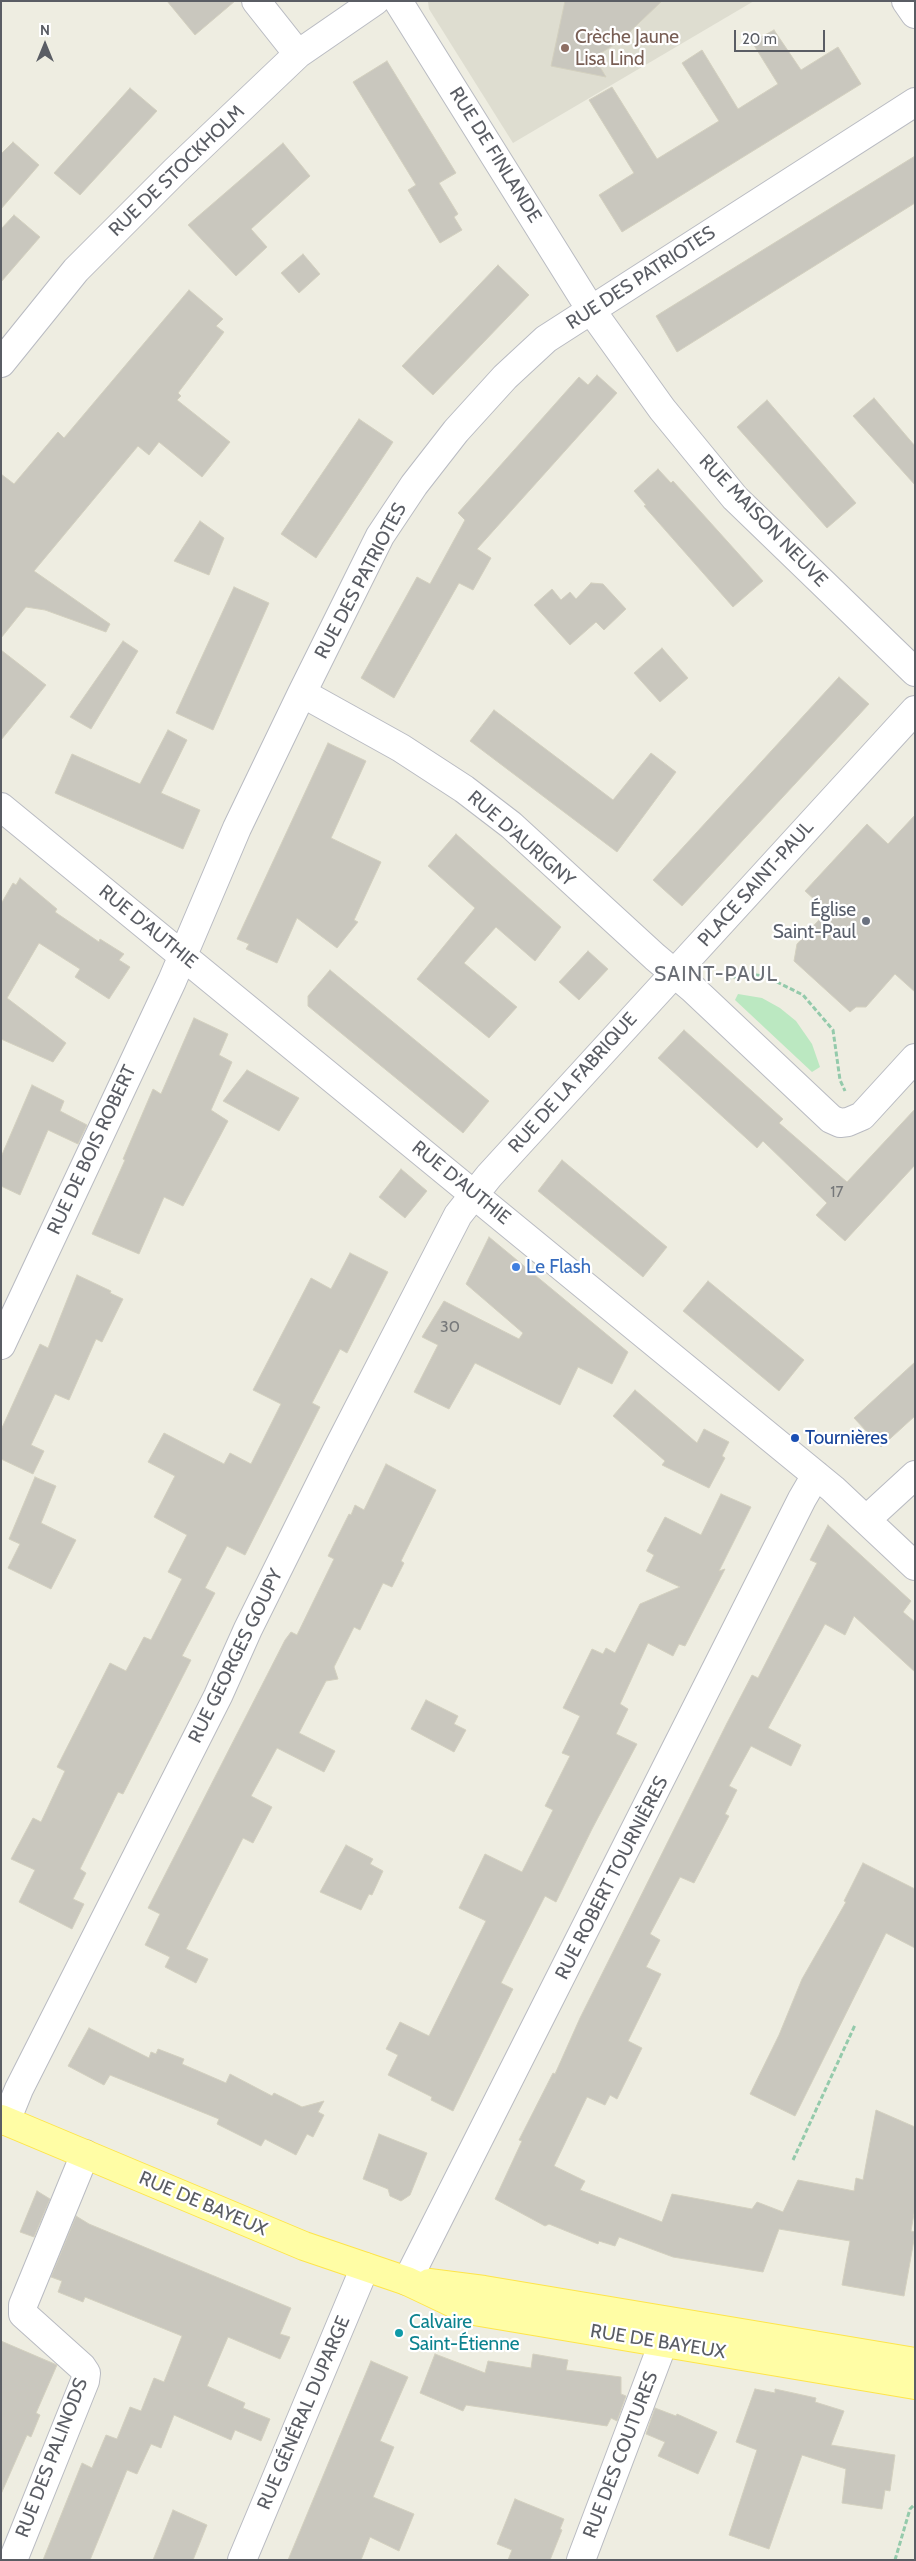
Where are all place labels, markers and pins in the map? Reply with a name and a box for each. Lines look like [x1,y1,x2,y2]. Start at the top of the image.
place label: Crèche Jaune Lisa Lind [575,26,679,70]
marker: Crèche Jaune Lisa Lind [559,42,571,54]
place label: Église Saint-Paul [773,899,856,943]
marker: Église Saint-Paul [860,915,872,927]
place label: Le Flash [526,1256,591,1278]
marker: Le Flash [510,1261,522,1273]
place label: Tournières [805,1427,888,1449]
marker: Tournières [789,1432,801,1444]
place label: Calvaire Saint-Étienne [409,2311,520,2355]
marker: Calvaire Saint-Étienne [393,2327,405,2339]

